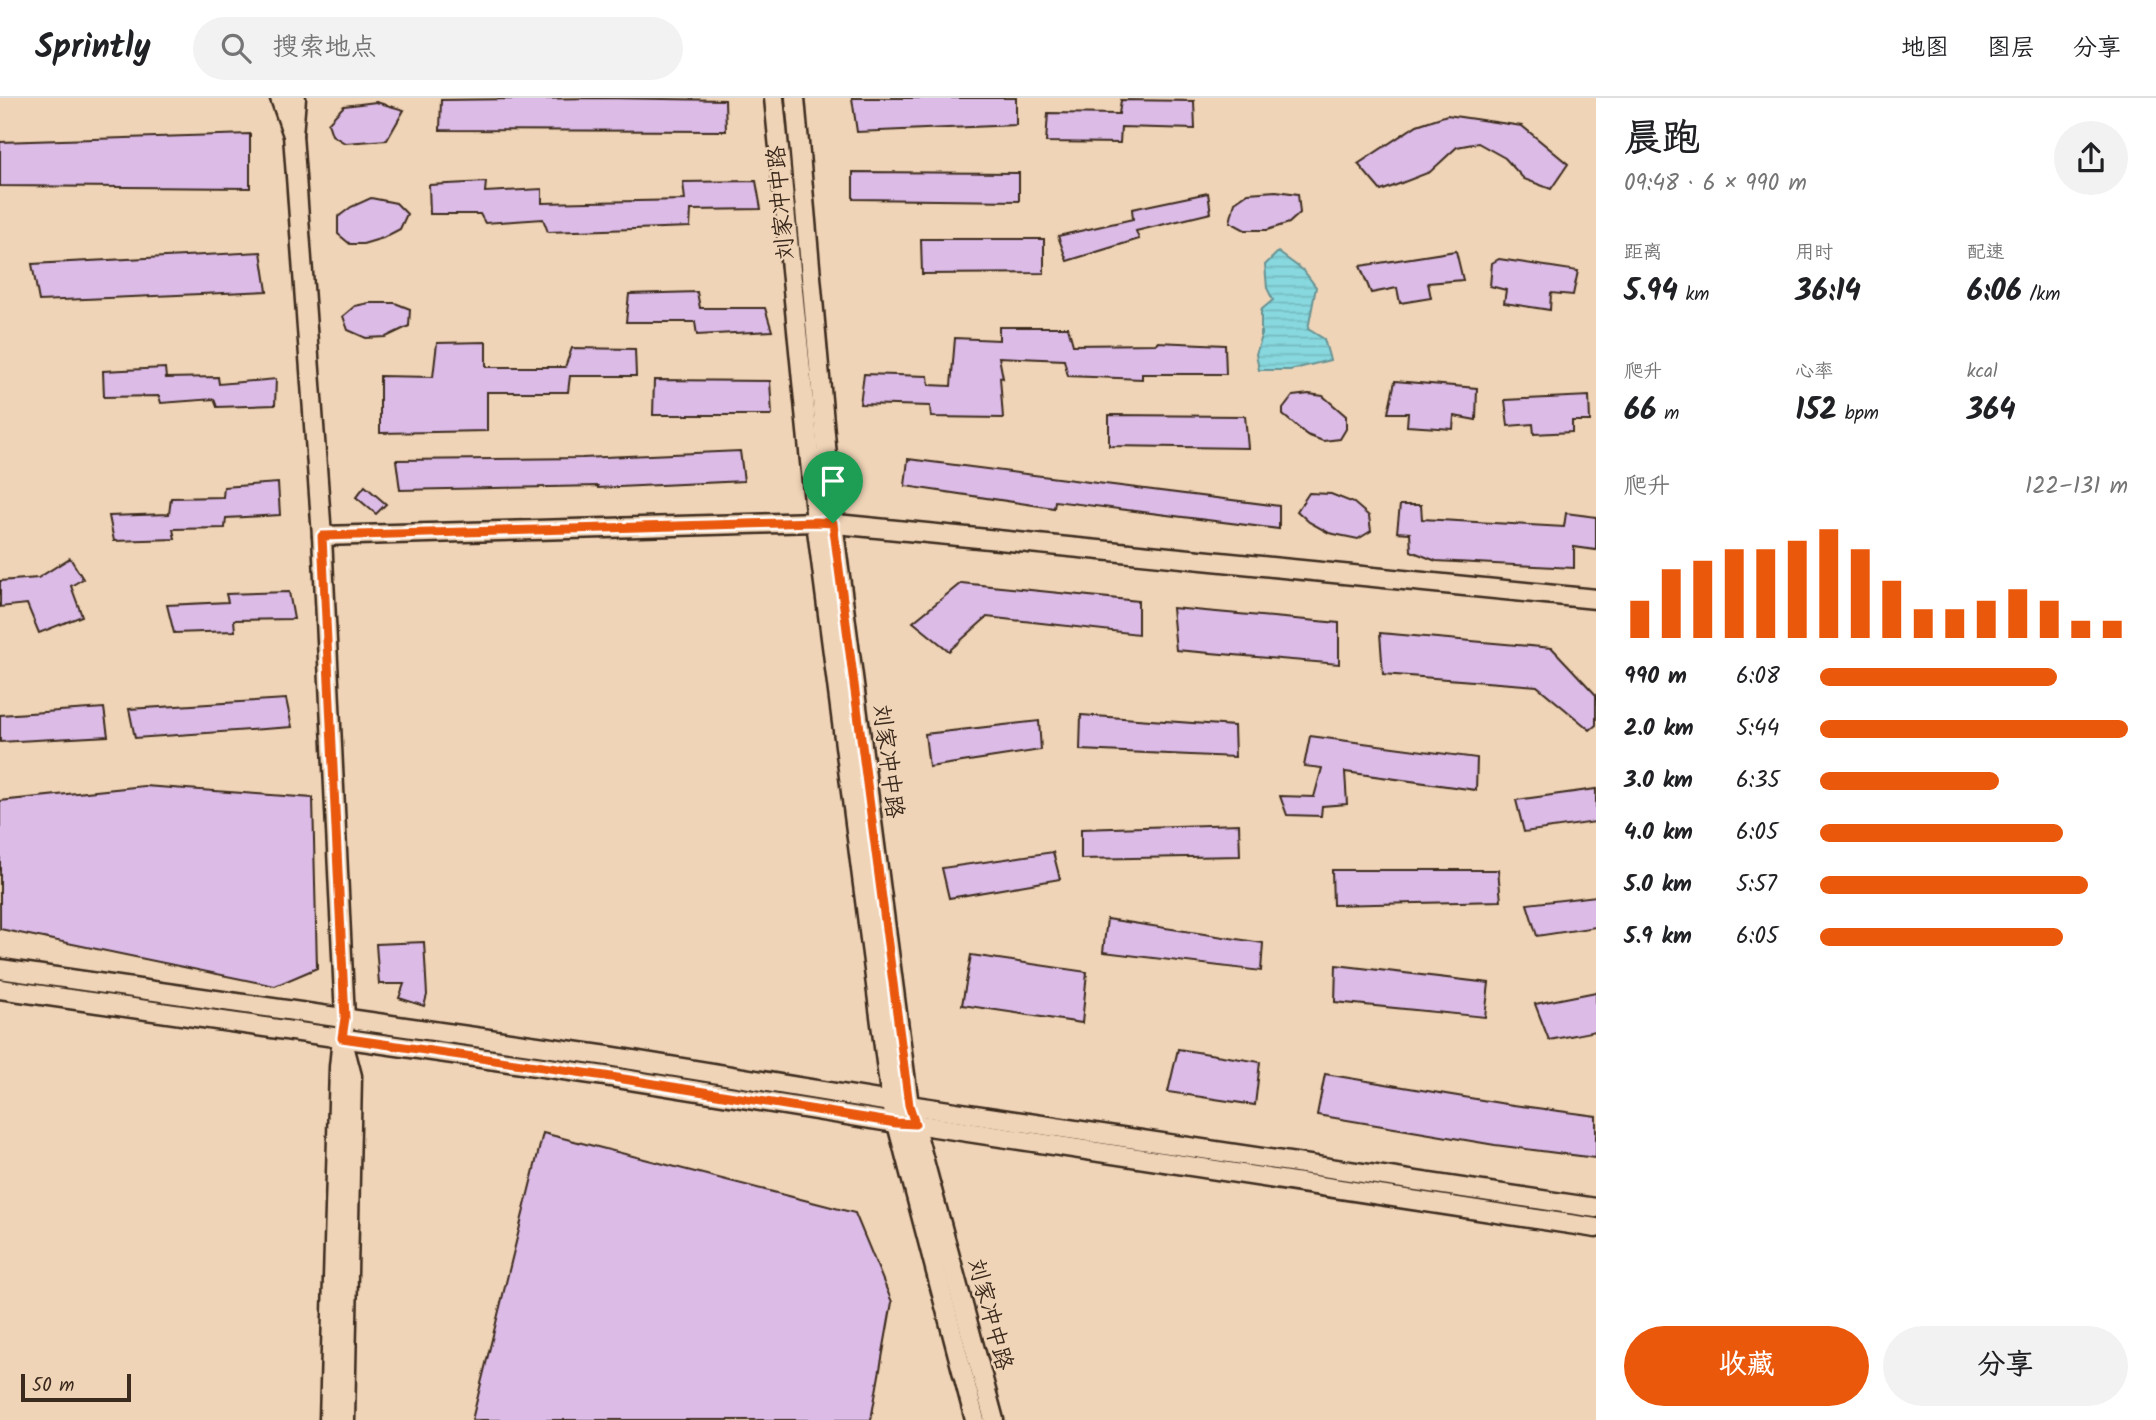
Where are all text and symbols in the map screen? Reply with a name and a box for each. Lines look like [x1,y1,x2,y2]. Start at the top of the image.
search box [193,17,683,80]
text: Sprintly [35,22,151,75]
text: 搜索地点 [273,27,377,69]
icon: search [217,29,255,67]
text: 地图 [1901,29,1949,68]
text: 图层 [1987,29,2035,68]
text: 分享 [2073,29,2121,68]
text: 晨跑 [1624,110,1700,170]
button: share [2054,121,2128,195]
street label: 刘家冲中路 [759,144,805,262]
text: 09:48 · 6 × 990 m [1624,166,1807,202]
text: 距离 [1624,238,1662,268]
text: 用时 [1795,238,1833,268]
text: 配速 [1967,238,2005,268]
text: 5.94 [1624,268,1678,316]
text: 36:14 [1795,268,1861,316]
text: 6:06 [1967,268,2022,316]
text: km [1678,280,1709,310]
text: /km [2022,280,2060,310]
text: 爬升 [1624,357,1662,387]
text: 心率 [1795,357,1833,387]
text: kcal [1967,357,1998,387]
text: 66 [1624,387,1657,435]
text: 152 [1795,387,1837,435]
text: 364 [1967,387,2016,435]
text: m [1657,399,1679,429]
text: bpm [1837,399,1879,429]
pin [803,451,863,523]
icon: arrive [814,462,852,500]
text: 爬升 [1624,469,1670,505]
text: 122–131 m [2025,469,2128,505]
text: 990 m [1624,659,1687,695]
text: 6:08 [1736,659,1780,695]
street label: 刘家冲中路 [862,702,912,821]
text: 2.0 km [1624,711,1694,747]
text: 5:44 [1736,711,1779,747]
text: 3.0 km [1624,763,1693,799]
text: 6:35 [1736,763,1780,799]
text: 4.0 km [1624,815,1693,851]
text: 6:05 [1736,815,1778,851]
text: 5.0 km [1624,867,1692,903]
text: 5:57 [1736,867,1777,903]
text: 5.9 km [1624,919,1692,955]
text: 6:05 [1736,919,1778,955]
street label: 刘家冲中路 [957,1254,1021,1375]
button: 收藏 [1624,1326,1869,1406]
button: 分享 [1883,1326,2128,1406]
scale bar [21,1371,131,1403]
text: 50 m [32,1371,74,1401]

